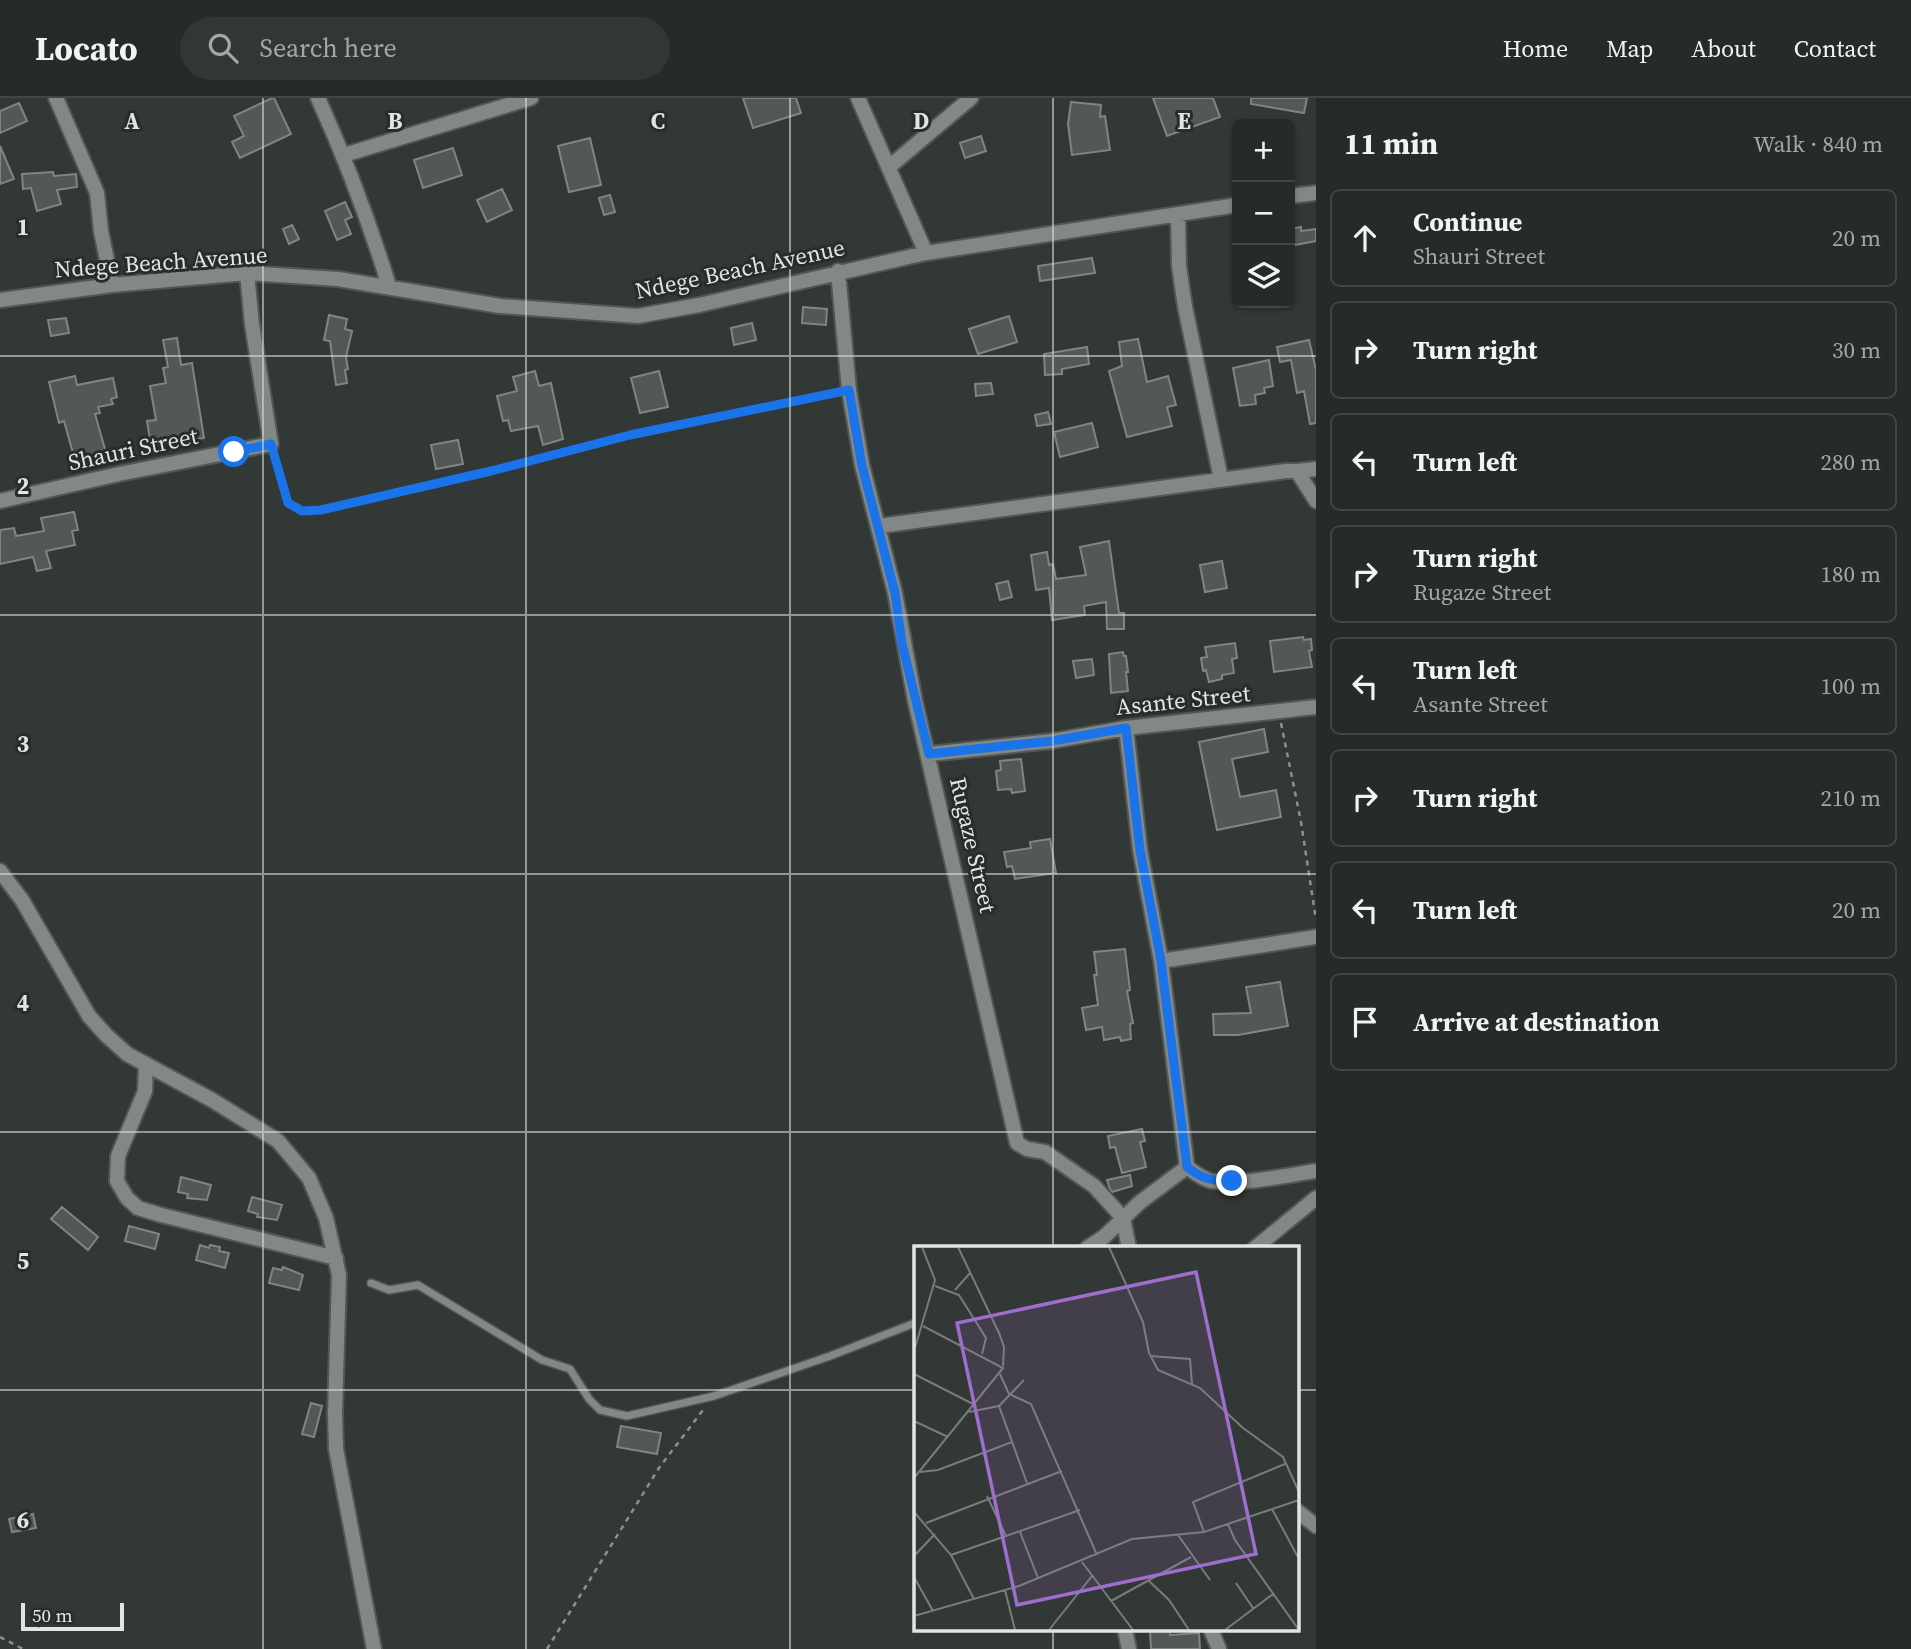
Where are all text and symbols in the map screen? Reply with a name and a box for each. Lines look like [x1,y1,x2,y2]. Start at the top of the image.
search box [180,17,670,80]
text: Locato [35,26,138,71]
icon: search [204,29,242,67]
text: Search here [260,30,397,66]
text: Home [1503,32,1568,65]
text: Map [1606,32,1653,65]
text: About [1691,32,1756,65]
text: Contact [1794,32,1876,65]
text: A [124,105,140,137]
text: B [388,105,403,137]
text: C [651,105,665,137]
text: D [913,105,929,137]
text: E [1177,105,1191,137]
map controls [1232,119,1295,308]
button: + [1232,119,1295,182]
text: 11 min [1344,123,1438,164]
text: Walk · 840 m [1753,128,1883,160]
button: − [1232,182,1295,245]
text: Continue [1413,204,1522,240]
text: 1 [17,211,29,243]
icon: ahead [1346,219,1384,257]
text: 20 m [1832,222,1881,254]
street label: Ndege Beach Avenue [632,231,848,307]
street label: Ndege Beach Avenue [53,239,269,285]
text: Shauri Street [1413,240,1545,272]
button: layers [1232,245,1295,308]
icon: right [1346,331,1384,369]
text: Turn right [1413,332,1537,368]
text: 30 m [1832,334,1881,366]
street label: Shauri Street [65,420,201,478]
route start [218,436,249,467]
icon: left [1346,443,1384,481]
text: Turn left [1413,444,1517,480]
text: 280 m [1820,446,1881,478]
text: 2 [17,470,29,502]
text: Turn right [1413,540,1537,576]
icon: right [1346,555,1384,593]
text: 180 m [1820,558,1881,590]
text: Rugaze Street [1413,576,1551,608]
text: Turn left [1413,652,1517,688]
icon: left [1346,667,1384,705]
text: 100 m [1820,670,1881,702]
street label: Asante Street [1114,677,1252,723]
text: Asante Street [1413,688,1548,720]
text: 3 [17,728,29,760]
street label: Rugaze Street [942,774,1004,916]
icon: right [1346,779,1384,817]
text: Turn right [1413,780,1537,816]
text: 210 m [1820,782,1881,814]
icon: left [1346,891,1384,929]
text: Turn left [1413,892,1517,928]
text: 20 m [1832,894,1881,926]
text: 4 [17,987,29,1019]
icon: arrive [1346,1003,1384,1041]
text: Arrive at destination [1413,1004,1660,1040]
route end [1216,1165,1247,1196]
text: 5 [17,1245,29,1277]
inset map [914,1246,1298,1632]
text: 6 [17,1504,29,1536]
scale bar [21,1600,124,1632]
text: 50 m [32,1602,73,1628]

